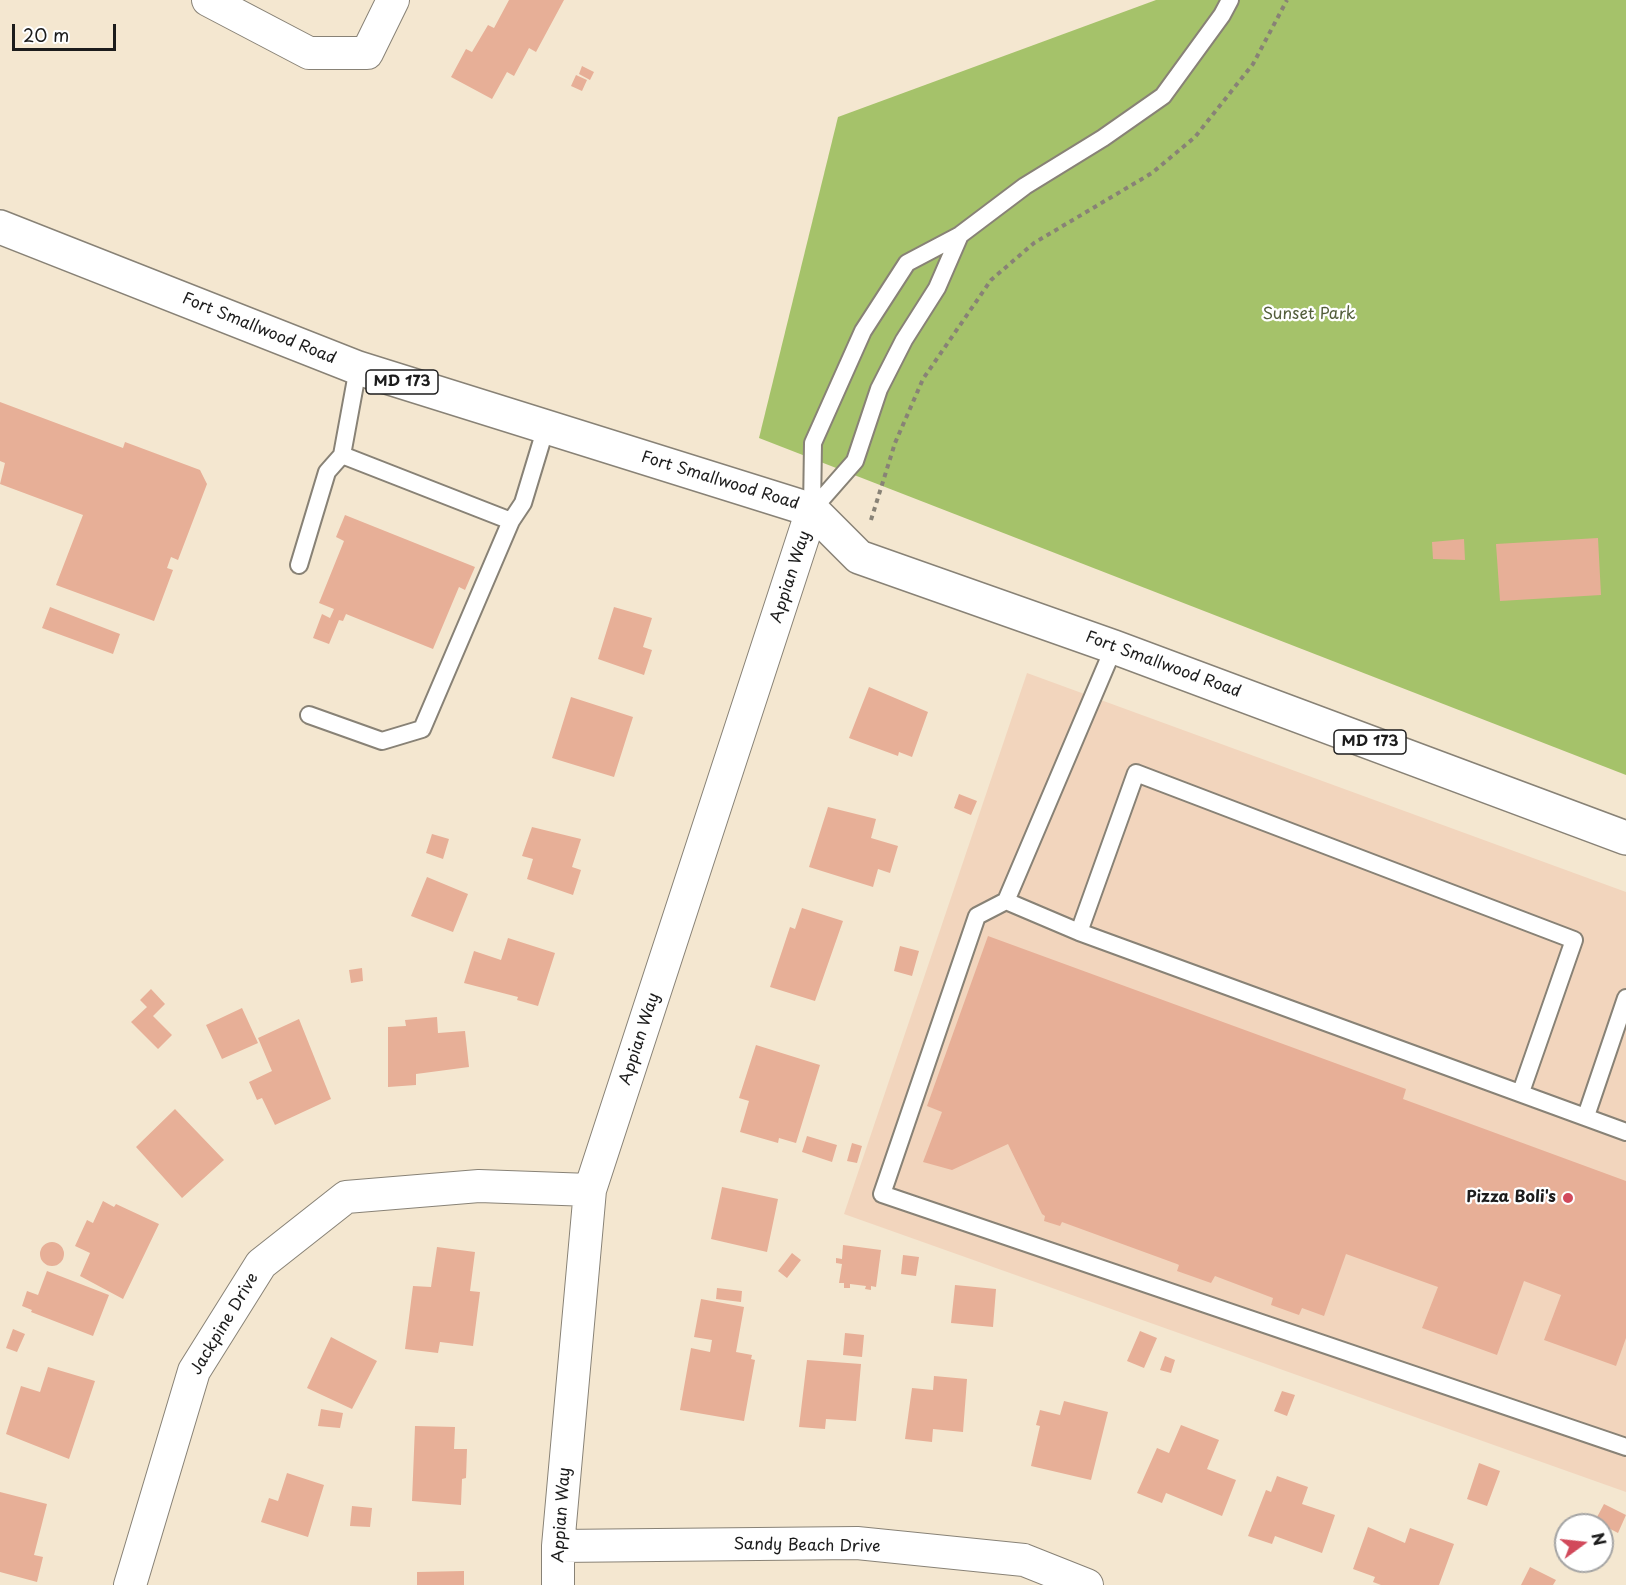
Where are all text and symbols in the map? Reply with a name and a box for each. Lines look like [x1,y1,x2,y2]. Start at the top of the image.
scale bar [15,12,118,50]
text: 20 m [23,21,69,48]
street label: Fort Smallwood Road [179,289,339,369]
park label: Sunset Park [1262,305,1356,325]
road number: MD 173 [366,370,438,394]
street label: Fort Smallwood Road [639,448,801,514]
street label: Appian Way [767,528,815,626]
street label: Fort Smallwood Road [1083,628,1243,702]
road number: MD 173 [1334,730,1406,754]
street label: Appian Way [616,990,664,1088]
place label: Pizza Boli's [1466,1188,1556,1208]
marker: Pizza Boli's [1561,1191,1575,1205]
street label: Jackpine Drive [187,1270,263,1378]
street label: Appian Way [549,1467,575,1563]
north arrow [1554,1513,1614,1573]
text: N [1586,1530,1613,1548]
street label: Sandy Beach Drive [733,1535,881,1557]

